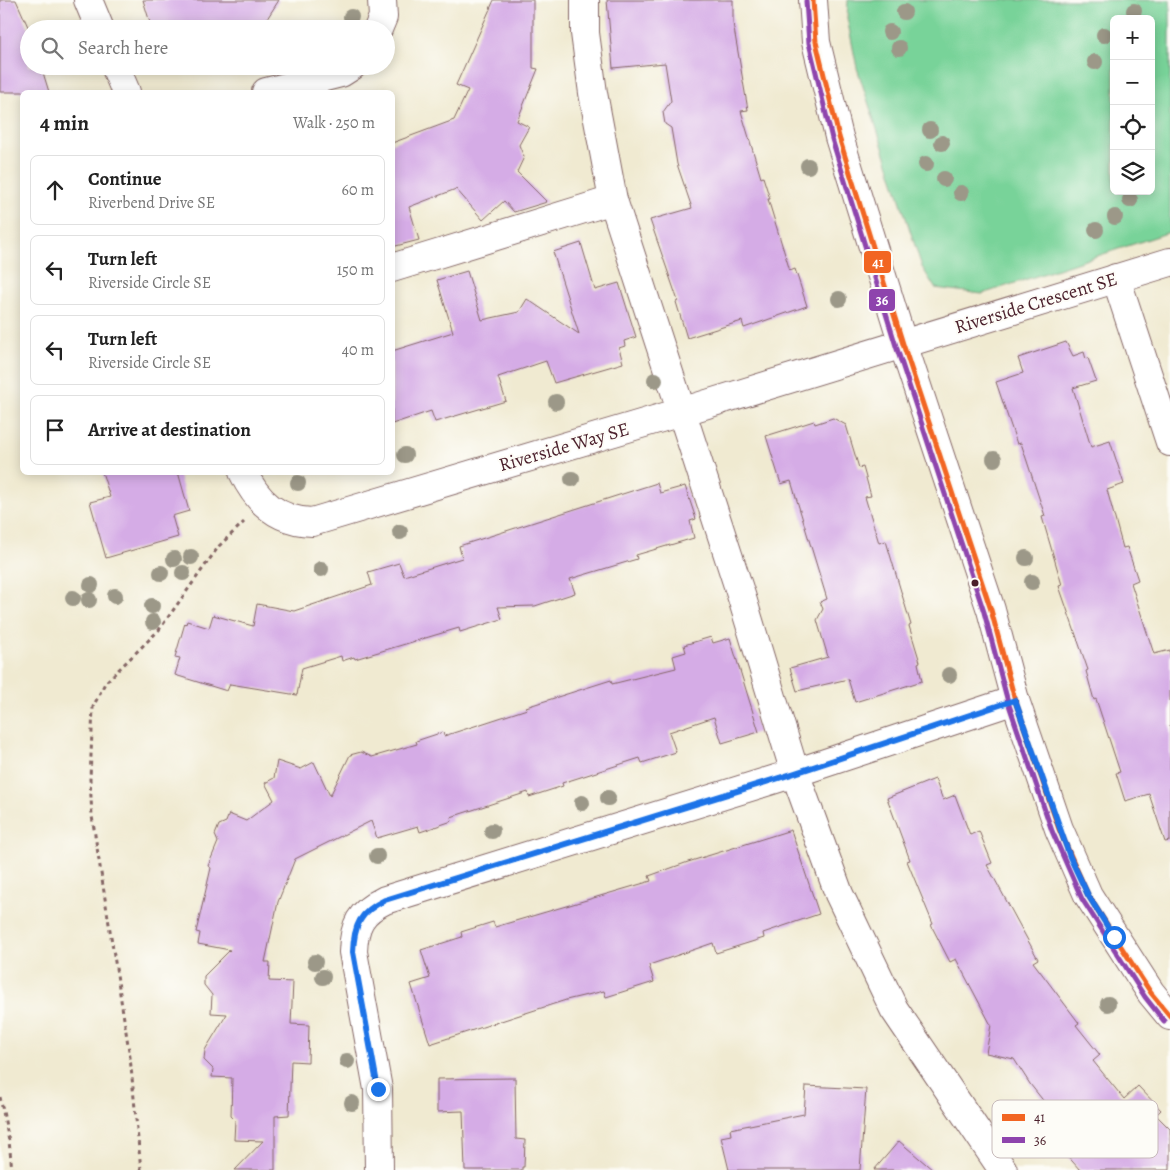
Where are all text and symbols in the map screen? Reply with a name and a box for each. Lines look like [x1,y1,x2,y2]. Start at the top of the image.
map controls [1110,15,1155,195]
button: + [1110,15,1155,60]
search box [20,20,395,75]
icon: search [38,34,66,62]
text: Search here [78,35,168,61]
button: − [1110,60,1155,105]
button: locate [1110,105,1155,150]
text: 4 min [40,109,89,137]
text: Walk · 250 m [293,112,375,134]
button: layers [1110,150,1155,195]
text: Continue [88,166,162,192]
icon: ahead [41,176,69,204]
text: 60 m [342,179,374,201]
text: Riverbend Drive SE [88,192,215,214]
text: Turn left [88,246,157,272]
line badge: 41 [863,250,892,274]
text: 41 [872,253,884,272]
icon: left [41,256,69,284]
text: 150 m [337,259,374,281]
street label: Riverside Crescent SE [951,266,1121,340]
text: Riverside Circle SE [88,272,211,294]
line badge: 36 [868,288,896,312]
text: 36 [876,291,889,310]
text: Turn left [88,326,157,352]
icon: left [41,336,69,364]
text: 40 m [342,339,374,361]
text: Riverside Circle SE [88,352,211,374]
icon: arrive [41,416,69,444]
street label: Riverside Way SE [496,416,632,478]
text: Arrive at destination [88,417,251,443]
unlabelled marker [970,578,980,588]
route start [1103,926,1126,949]
route end [367,1078,390,1101]
legend [992,1100,1158,1158]
text: 41 [1034,1108,1045,1127]
text: 36 [1034,1131,1046,1150]

